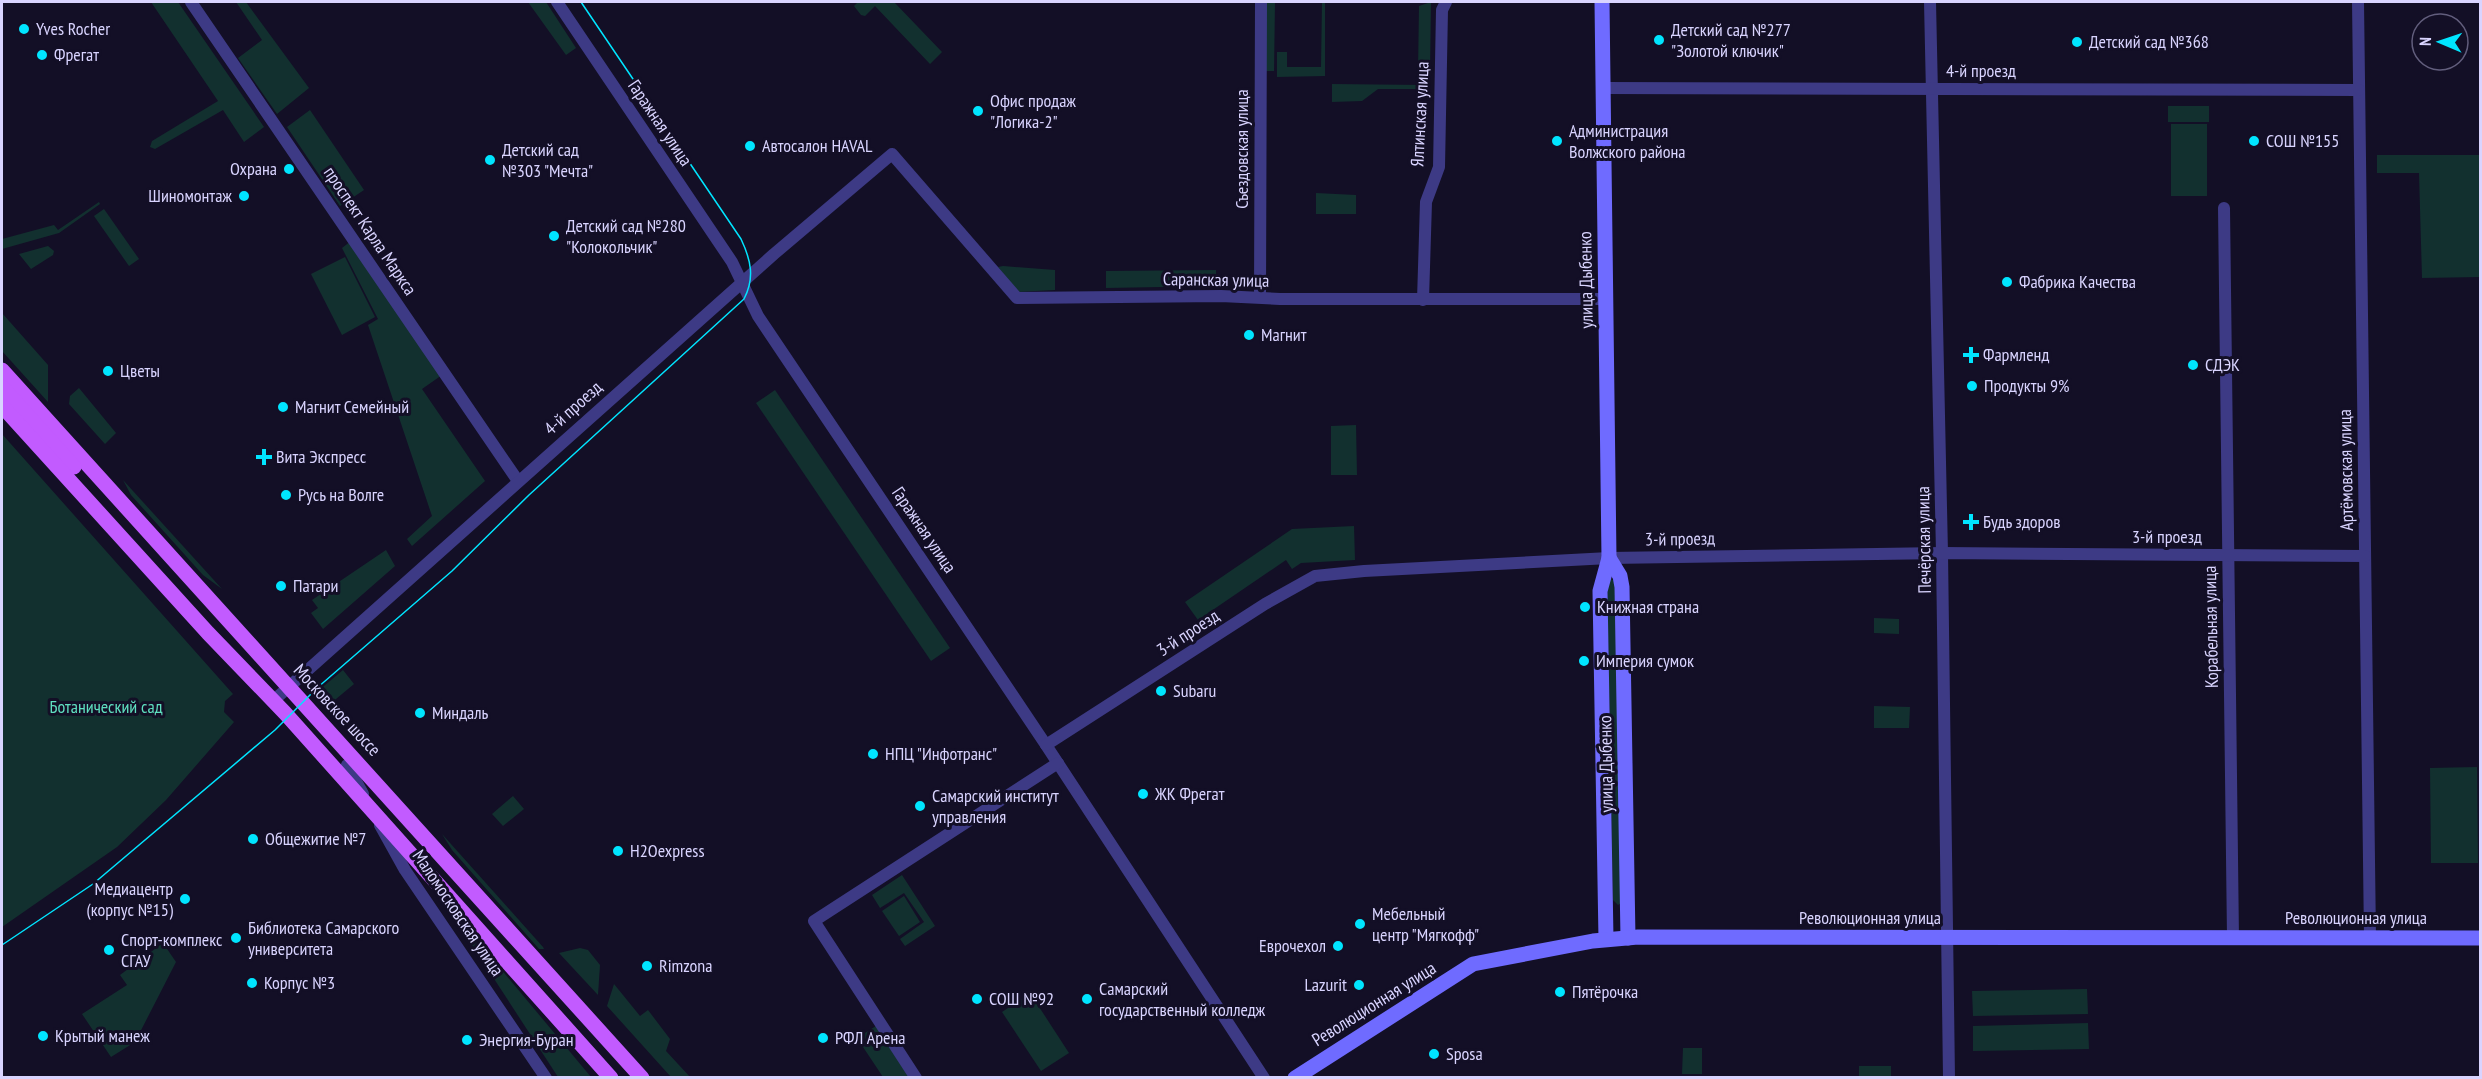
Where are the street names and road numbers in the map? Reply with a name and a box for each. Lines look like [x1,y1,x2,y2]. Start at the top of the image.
street label: 4-й проезд [1946,59,2016,82]
street label: Ялтинская улица [1405,61,1434,167]
street label: Гаражная улица [623,75,698,170]
street label: Съездовская улица [1230,89,1253,209]
street label: проспект Карла Маркса [319,162,422,299]
street label: улица Дыбенко [1573,231,1598,329]
street label: Саранская улица [1163,267,1269,292]
street label: 4-й проезд [539,376,606,440]
street label: Артёмовская улица [2333,409,2358,531]
street label: Гаражная улица [887,482,962,577]
street label: Печёрская улица [1911,486,1936,594]
street label: 3-й проезд [2132,525,2202,548]
street label: 3-й проезд [1645,526,1715,551]
street label: Корабельная улица [2198,566,2223,688]
street label: 3-й проезд [1152,604,1223,661]
street label: Московское шоссе [289,659,386,761]
street label: улица Дыбенко [1593,715,1618,813]
street label: Маломосковская улица [408,845,509,980]
street label: Революционная улица [1799,906,1941,929]
street label: Революционная улица [2285,906,2427,929]
street label: Революционная улица [1307,956,1440,1051]

